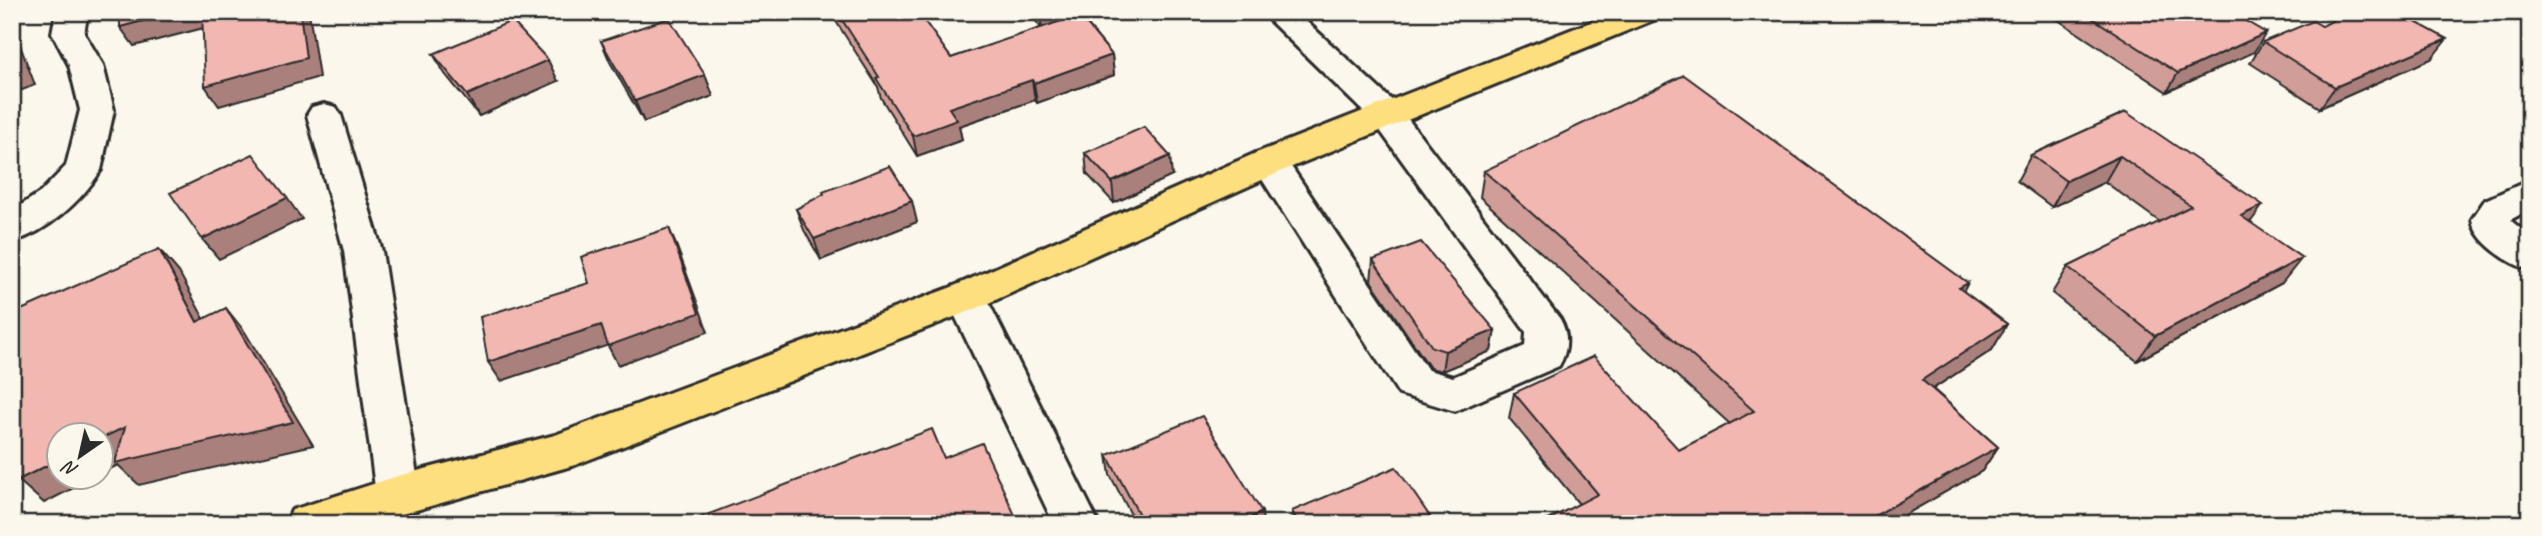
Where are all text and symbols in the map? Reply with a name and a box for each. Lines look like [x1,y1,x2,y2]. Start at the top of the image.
north arrow [46,420,116,490]
text: N [57,454,83,483]

